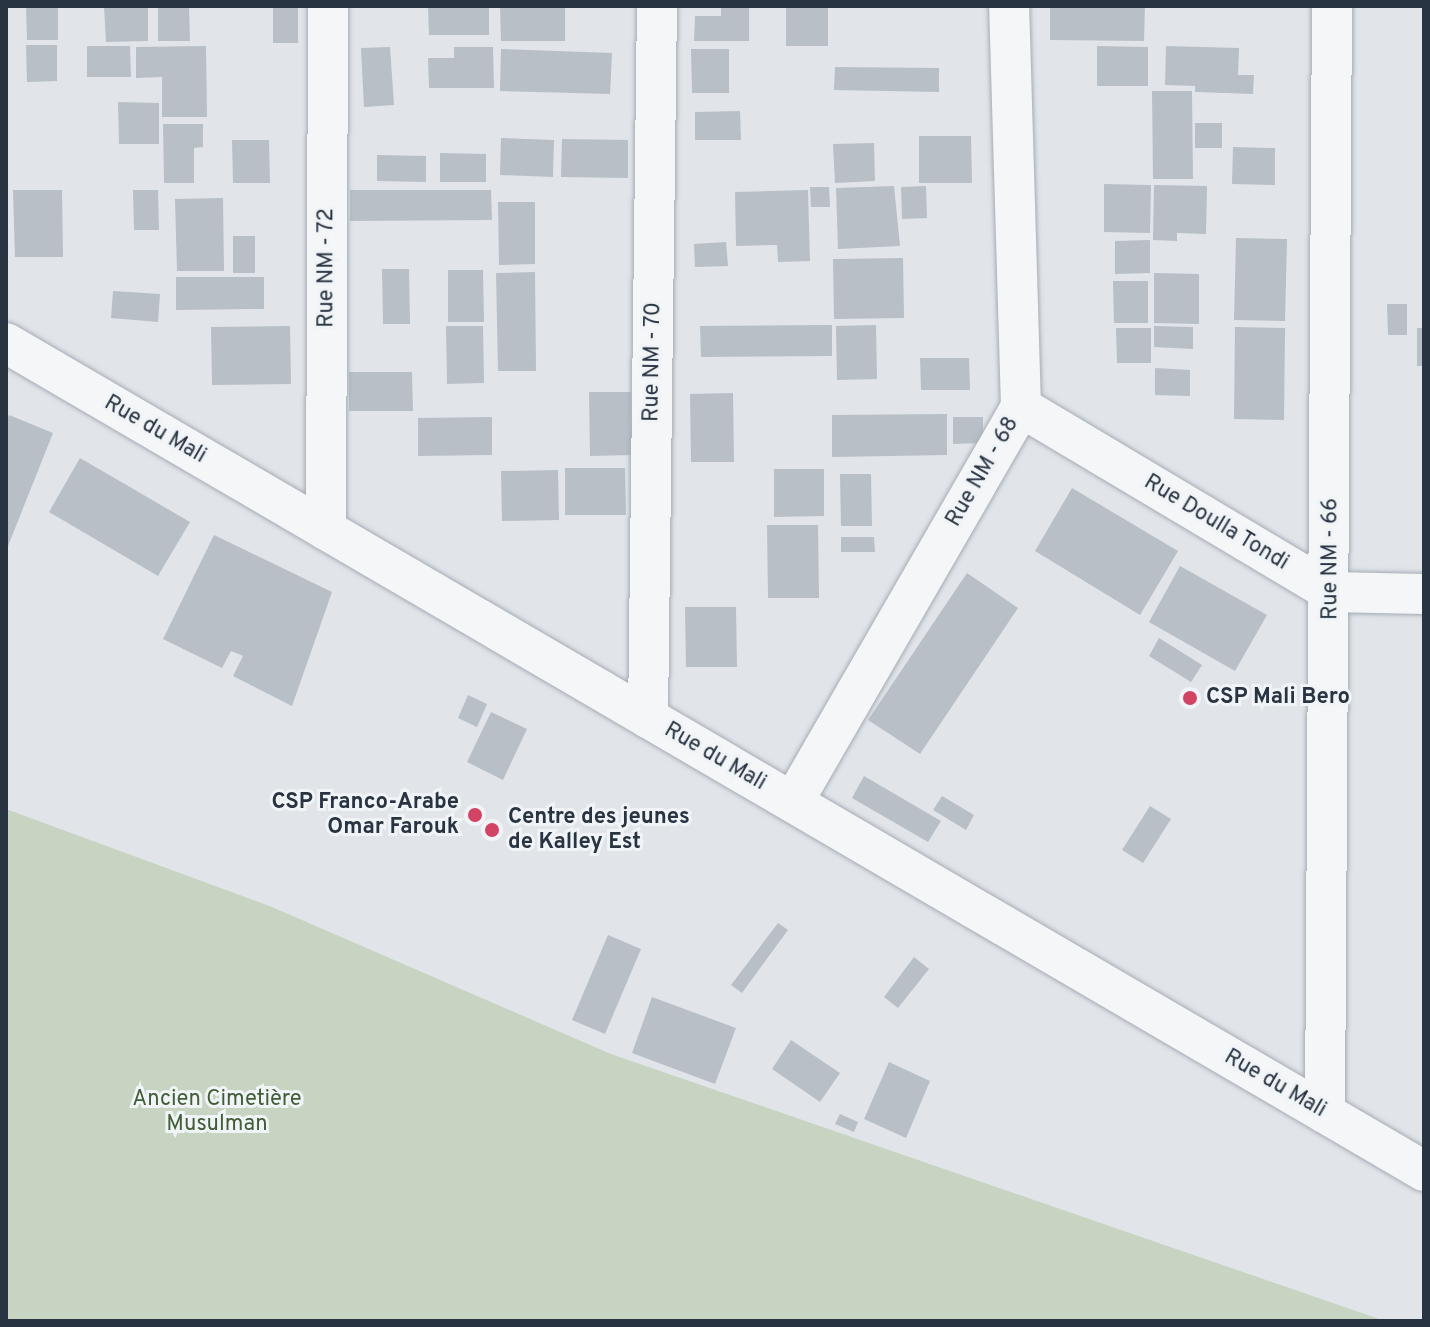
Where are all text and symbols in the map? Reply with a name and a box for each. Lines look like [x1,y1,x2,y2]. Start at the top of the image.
street label: Rue NM - 72 [314,208,340,328]
street label: Rue NM - 70 [639,301,667,423]
street label: Rue du Mali [99,390,211,470]
street label: Rue NM - 68 [941,412,1025,532]
street label: Rue Doulla Tondi [1138,469,1294,577]
street label: Rue NM - 66 [1318,498,1344,620]
place label: CSP Mali Bero [1206,685,1350,711]
marker: CSP Mali Bero [1181,689,1199,707]
street label: Rue du Mali [659,717,771,797]
place label: CSP Franco-Arabe Omar Farouk [271,789,459,840]
place label: Centre des jeunes de Kalley Est [508,804,690,856]
marker: CSP Franco-Arabe Omar Farouk [466,806,484,824]
marker: Centre des jeunes de Kalley Est [483,821,501,839]
street label: Rue du Mali [1219,1044,1331,1124]
park label: Ancien Cimetière Musulman [132,1086,302,1138]

